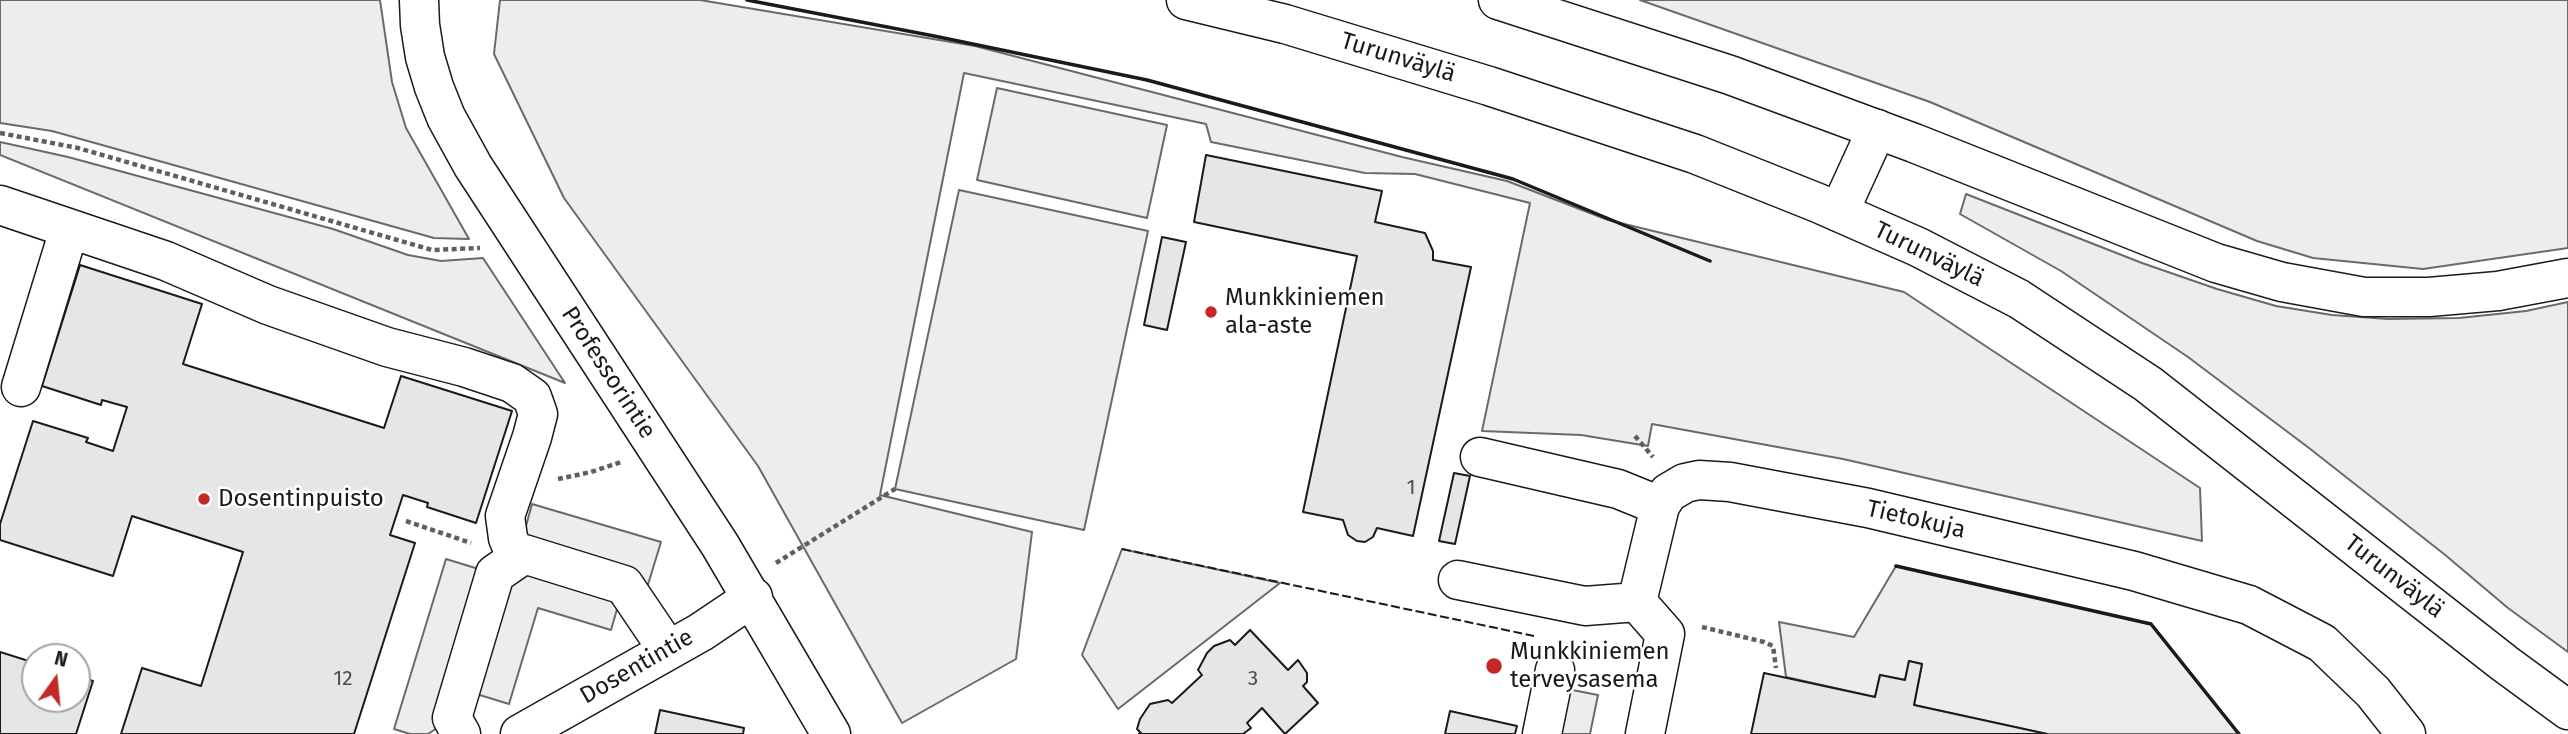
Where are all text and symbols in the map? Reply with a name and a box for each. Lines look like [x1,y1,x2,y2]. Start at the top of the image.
street label: Turunväylä [1337,27,1459,89]
street label: Turunväylä [1869,216,1989,294]
place label: Munkkiniemen ala-aste [1225,284,1385,340]
street label: Professorintie [555,302,661,444]
marker: Munkkiniemen ala-aste [1203,304,1219,320]
house number: 1 [1406,475,1416,501]
place label: Dosentinpuisto [218,485,384,513]
marker: Dosentinpuisto [196,491,212,507]
street label: Tietokuja [1864,495,1968,545]
street label: Turunväylä [2338,529,2450,625]
street label: Dosentintie [575,623,699,711]
place label: Munkkiniemen terveysasema [1510,638,1670,694]
north arrow [21,643,91,713]
text: N [52,646,70,672]
marker: Munkkiniemen terveysasema [1484,656,1504,676]
house number: 12 [333,666,353,692]
house number: 3 [1248,666,1258,692]

